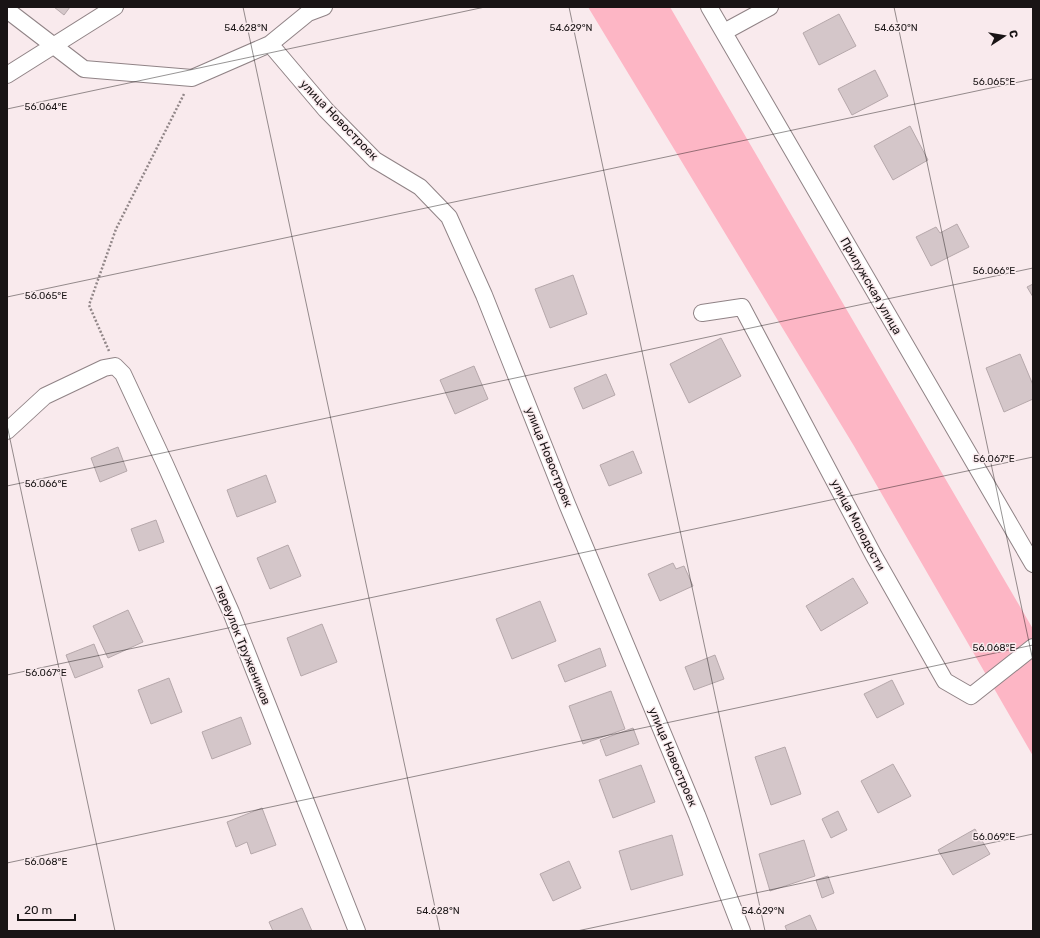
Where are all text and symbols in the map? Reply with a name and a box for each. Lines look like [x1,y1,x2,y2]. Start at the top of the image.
north arrow [984,16,1024,56]
text: 54.628°N [224,22,268,34]
text: 54.629°N [549,22,593,34]
text: 54.630°N [874,22,918,34]
text: С [1006,29,1021,39]
text: 56.065°E [973,76,1015,88]
street label: улица Новостроек [297,77,381,164]
text: 56.064°E [25,101,67,113]
street label: Прилужская улица [837,235,905,337]
text: 56.066°E [973,265,1015,277]
text: 56.065°E [25,290,67,302]
street label: улица Новостроек [523,405,576,510]
text: 56.067°E [973,453,1015,465]
street label: улица Молодости [828,477,888,573]
text: 56.066°E [25,478,67,490]
street label: переулок Тружеников [213,583,274,707]
text: 56.068°E [972,642,1016,654]
text: 56.067°E [25,667,67,679]
street label: улица Новостроек [646,705,700,809]
text: 56.069°E [973,831,1015,843]
text: 56.068°E [24,856,68,868]
scale bar [18,896,75,922]
text: 20 m [24,903,52,917]
text: 54.628°N [416,905,460,917]
text: 54.629°N [741,905,785,917]

